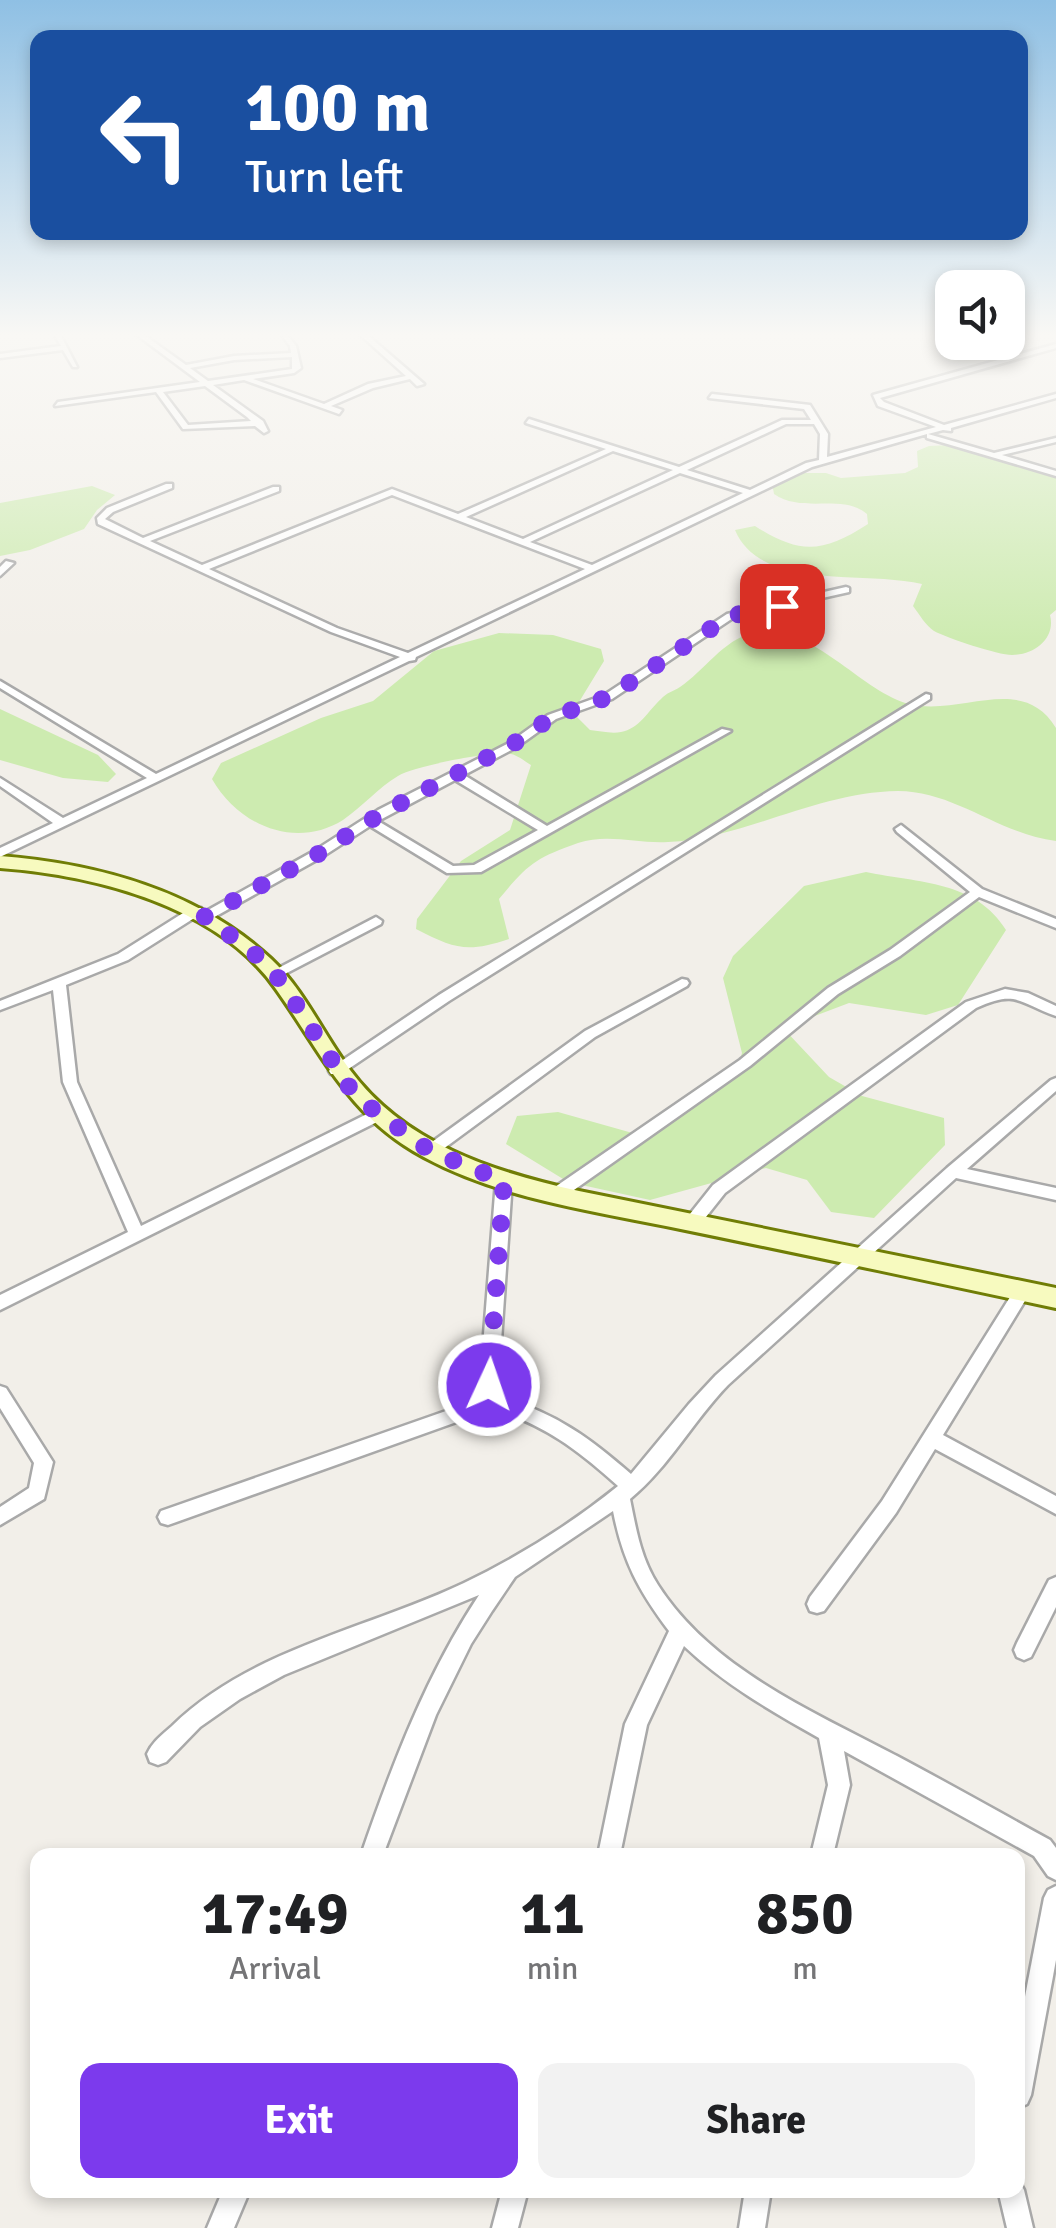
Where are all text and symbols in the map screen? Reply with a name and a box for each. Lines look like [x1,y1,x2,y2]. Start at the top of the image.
text: 100 m [245,64,430,150]
icon: left [80,70,210,200]
text: Turn left [245,150,404,205]
map controls [935,270,1025,360]
button: sound [935,270,1025,360]
pin [740,564,825,649]
icon: arrive [755,579,810,634]
position arrow [437,1333,541,1437]
text: 17:49 [201,1877,349,1951]
text: 11 [520,1877,585,1951]
text: 850 [756,1877,854,1951]
text: Arrival [229,1949,321,1988]
text: min [527,1949,578,1988]
text: m [792,1949,818,1988]
button: Exit [80,2063,518,2178]
button: Share [538,2063,975,2178]

